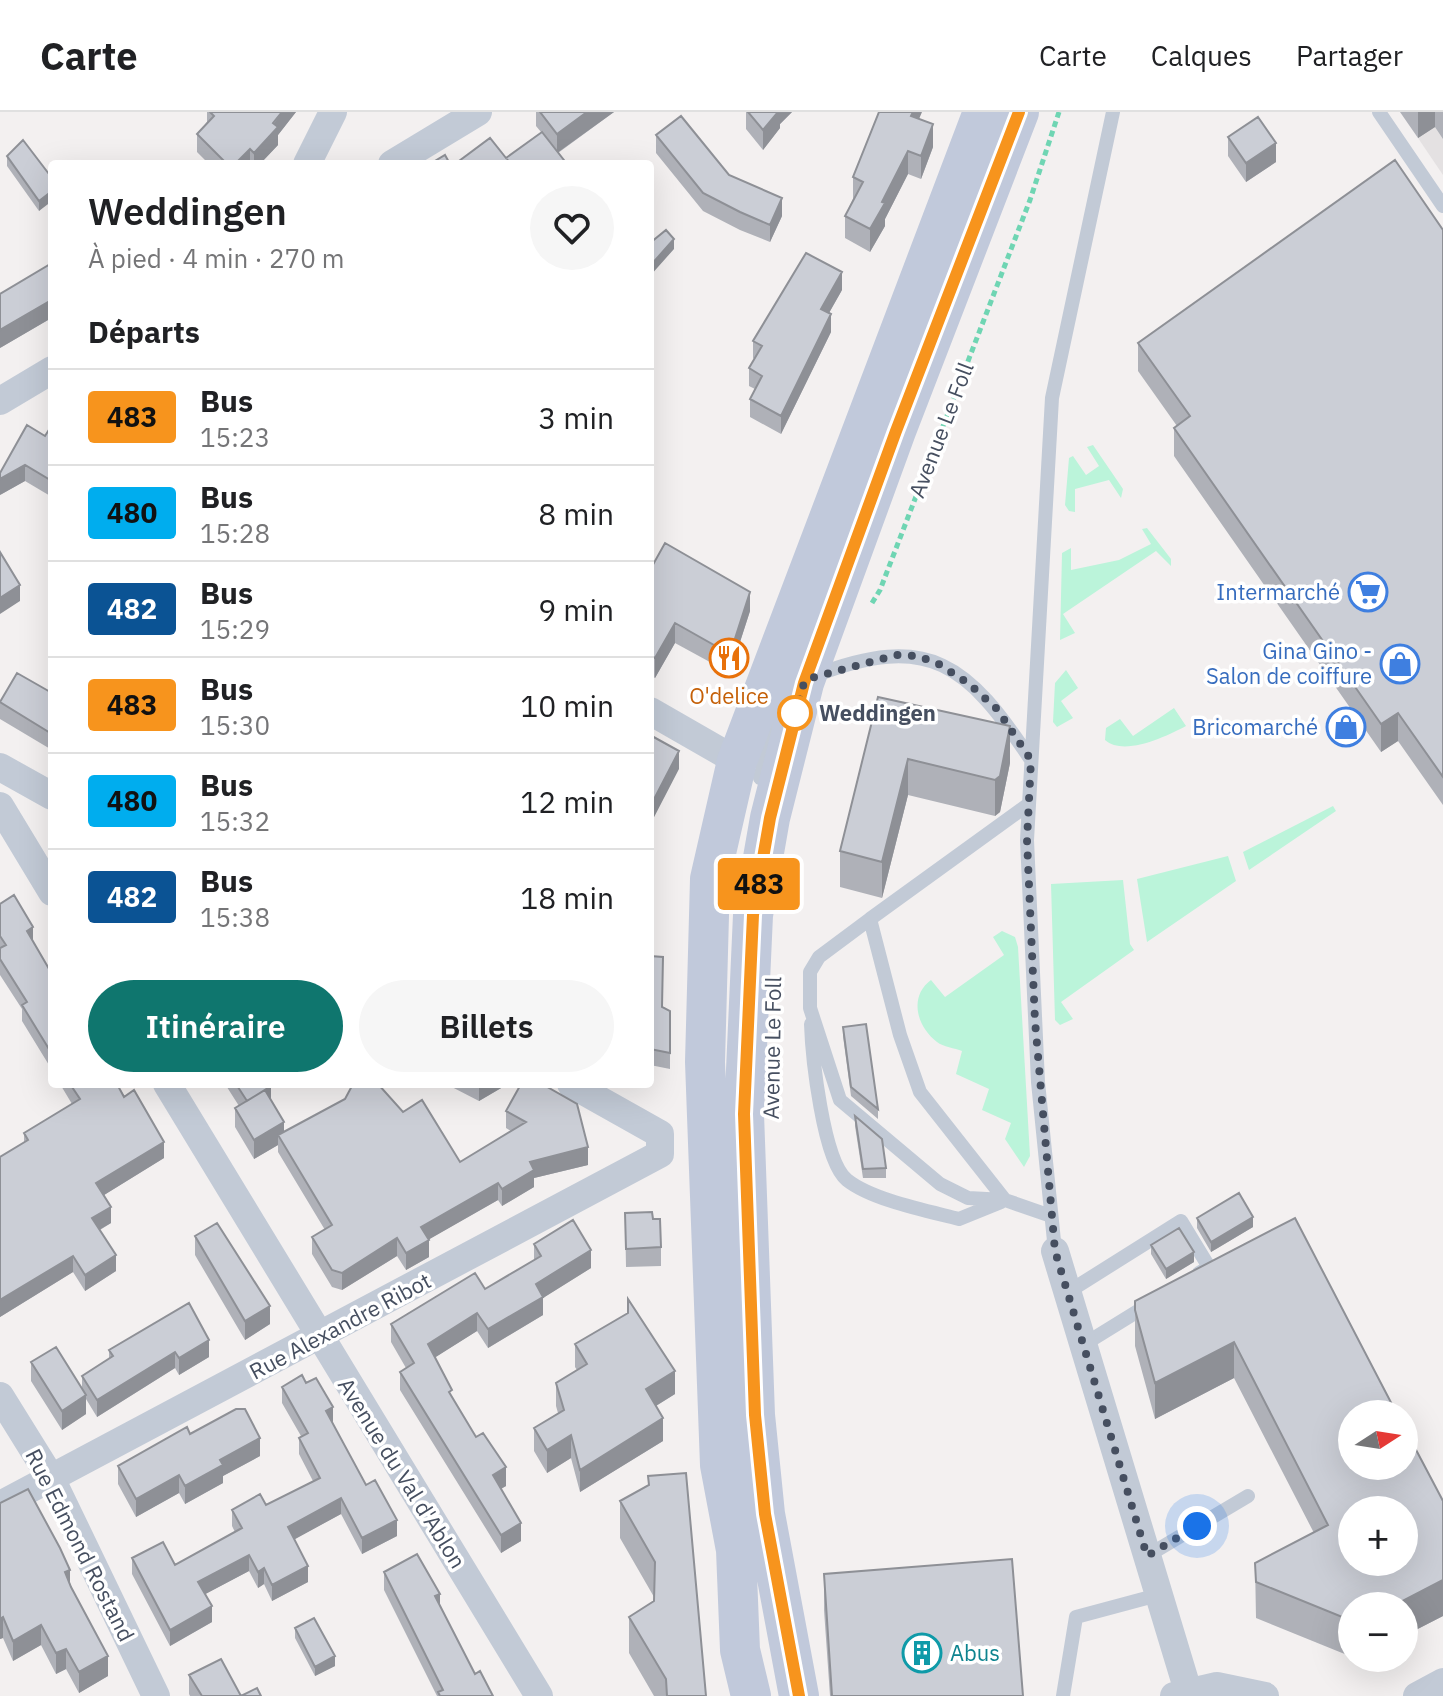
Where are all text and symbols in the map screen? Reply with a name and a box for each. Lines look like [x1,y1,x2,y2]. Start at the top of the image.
text: Carte [40,31,138,80]
text: Carte [1039,37,1107,74]
text: Calques [1151,37,1252,74]
text: Partager [1296,37,1403,74]
text: Weddingen [88,186,287,235]
button: heart [530,186,614,270]
text: À pied · 4 min · 270 m [88,241,345,275]
text: Départs [88,312,200,351]
street label: Avenue Le Foll [901,358,980,502]
text: Bus [200,381,253,420]
text: 483 [107,398,157,435]
text: 3 min [538,398,614,437]
text: 15:23 [200,420,270,454]
text: Bus [200,477,253,516]
text: 480 [107,494,157,531]
text: 8 min [538,494,614,533]
text: 15:28 [200,516,270,550]
supermarket icon: Intermarché [1347,571,1389,613]
text: Bus [200,573,253,612]
place label: Intermarché [1216,577,1340,606]
text: 482 [107,590,157,627]
text: 9 min [538,590,614,629]
text: 15:29 [200,612,270,646]
place label: Gina Gino - Salon de coiffure [1206,636,1372,690]
restaurant icon: O'delice [708,637,750,679]
shop icon: Gina Gino - Salon de coiffure [1379,643,1421,685]
text: Bus [200,669,253,708]
place label: O'delice [689,681,769,710]
text: 483 [107,686,157,723]
text: 10 min [520,686,614,725]
marker: Weddingen [778,696,812,730]
place label: Weddingen [819,698,936,727]
shop icon: Bricomarché [1325,706,1367,748]
text: 15:30 [200,708,270,742]
place label: Bricomarché [1192,712,1318,741]
text: Bus [200,765,253,804]
text: 480 [107,782,157,819]
text: 12 min [520,782,614,821]
text: 15:32 [200,804,270,838]
line badge: 483 [713,858,805,910]
text: Bus [200,861,253,900]
text: 483 [734,865,784,902]
text: 482 [107,878,157,915]
text: 18 min [520,878,614,917]
text: 15:38 [200,900,270,934]
street label: Avenue Le Foll [756,976,787,1120]
button: Itinéraire [88,980,343,1072]
button: Billets [359,980,614,1072]
street label: Rue Alexandre Ribot [244,1265,436,1386]
street label: Avenue du Val d'Ablon [332,1372,473,1573]
north arrow [1338,1400,1418,1480]
map controls [1338,1400,1418,1672]
street label: Rue Edmond Rostand [19,1443,142,1646]
button: + [1338,1496,1418,1576]
your location [1177,1506,1217,1546]
button: − [1338,1592,1418,1672]
building icon: Abus [901,1632,943,1674]
place label: Abus [950,1638,1000,1667]

